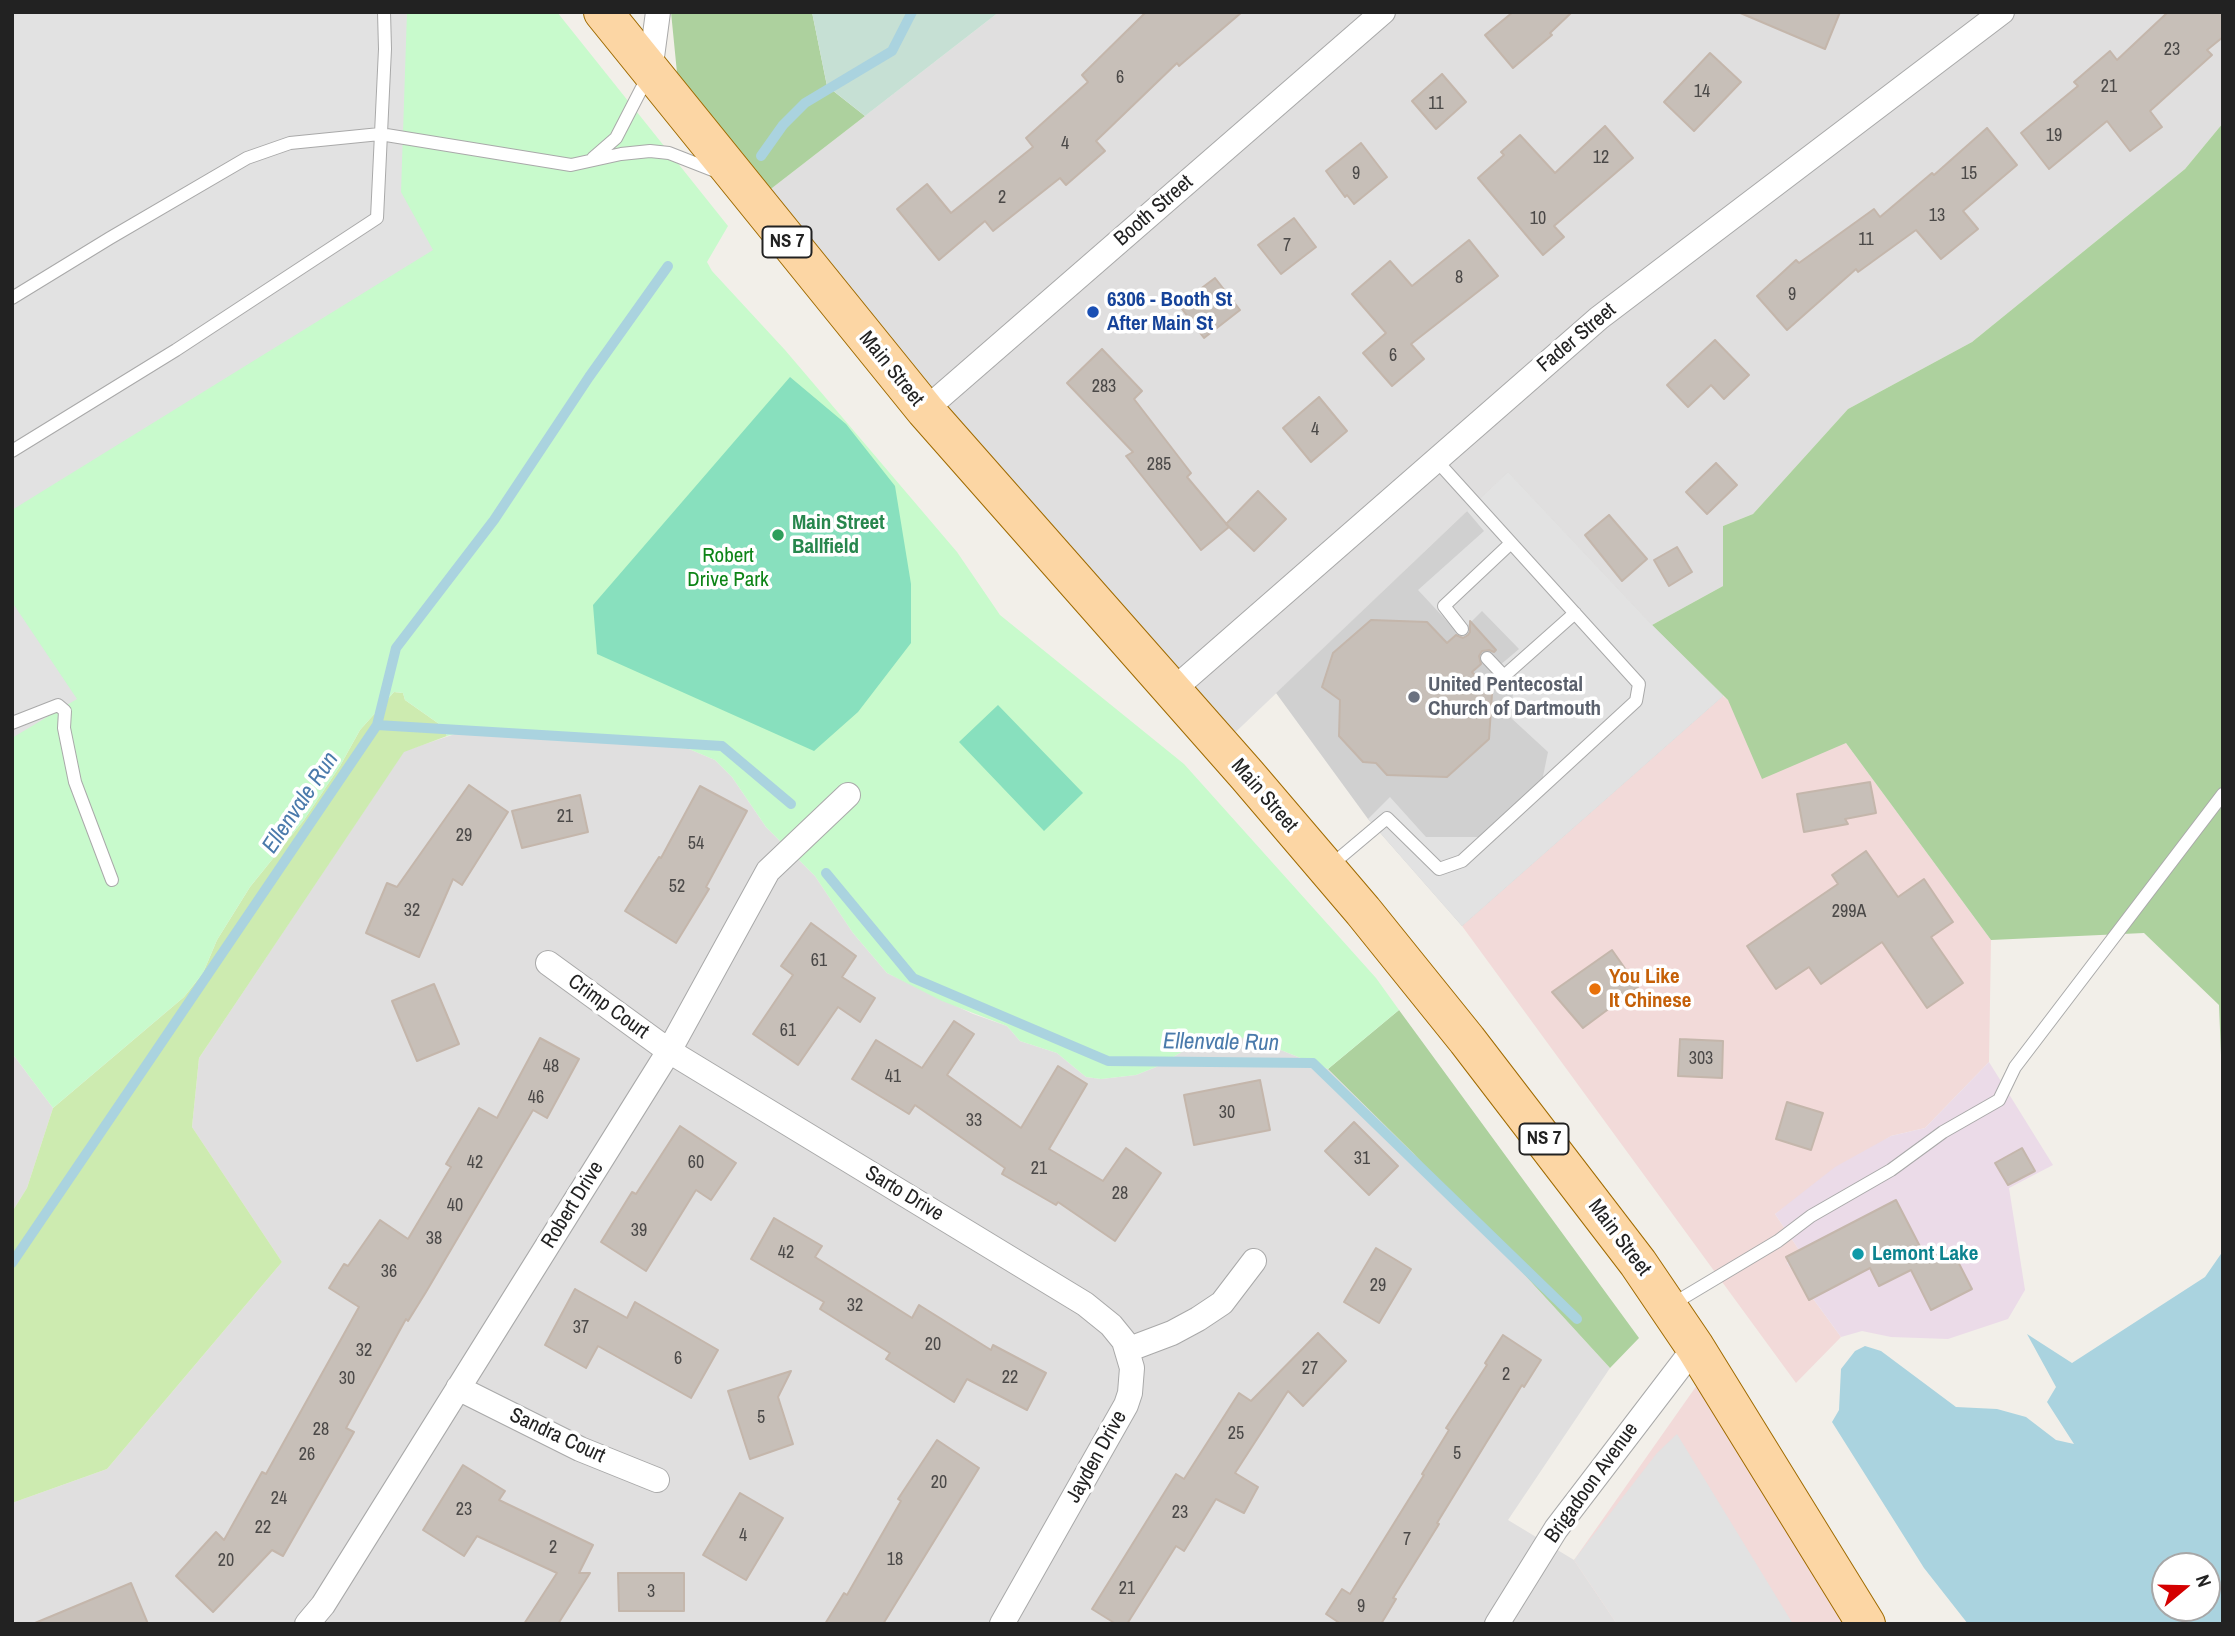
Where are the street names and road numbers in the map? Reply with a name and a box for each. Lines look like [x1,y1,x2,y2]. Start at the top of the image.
street label: Booth Street [1110,170,1198,252]
road number: NS 7 [762,226,812,258]
street label: Fader Street [1533,298,1621,378]
street label: Main Street [853,326,929,412]
street label: Main Street [1225,754,1303,838]
street label: Crimp Court [563,969,653,1045]
road number: NS 7 [1520,1124,1568,1154]
street label: Robert Drive [536,1157,610,1253]
street label: Sarto Drive [860,1161,948,1227]
street label: Main Street [1582,1195,1656,1281]
street label: Sandra Court [505,1403,609,1469]
street label: Jayden Drive [1061,1407,1133,1507]
street label: Brigadoon Avenue [1540,1418,1644,1548]

